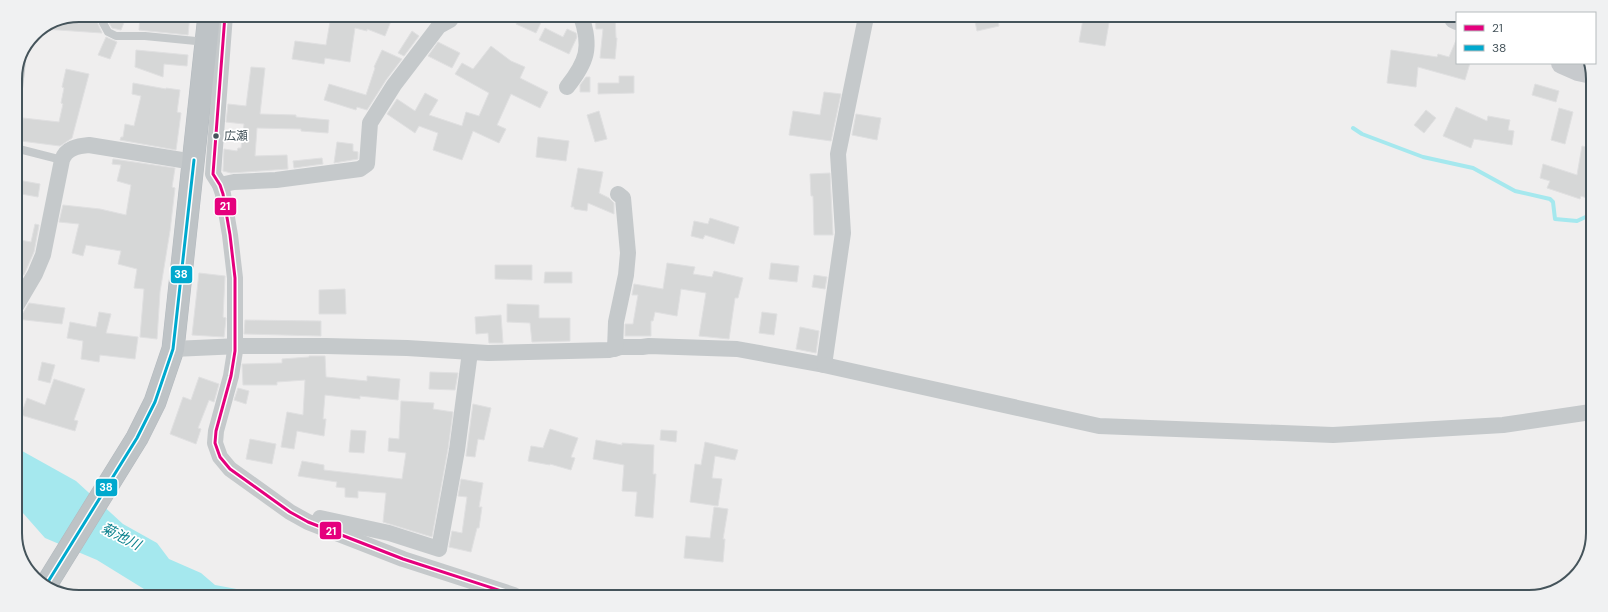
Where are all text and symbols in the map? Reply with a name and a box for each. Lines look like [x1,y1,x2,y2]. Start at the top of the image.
legend [1456,12,1596,64]
text: 21 [1492,20,1503,36]
text: 38 [1492,40,1506,56]
place label: 広瀬 [224,128,248,144]
marker: 広瀬 [211,131,221,141]
line badge: 21 [214,197,237,216]
text: 21 [220,199,230,213]
line badge: 38 [170,265,193,284]
text: 38 [174,267,188,281]
line badge: 38 [95,478,118,497]
text: 38 [99,480,113,494]
water label: 菊池川 [98,518,146,554]
line badge: 21 [319,521,342,540]
text: 21 [326,524,336,538]

